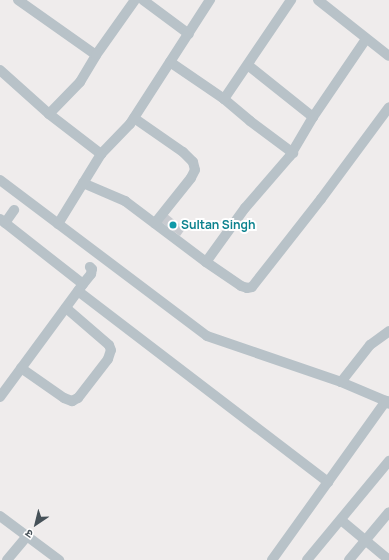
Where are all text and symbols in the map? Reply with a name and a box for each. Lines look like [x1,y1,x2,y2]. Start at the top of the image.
place label: Sultan Singh [181,218,255,232]
marker: Sultan Singh [168,220,178,230]
north arrow [16,504,56,544]
text: उ [22,526,36,542]

